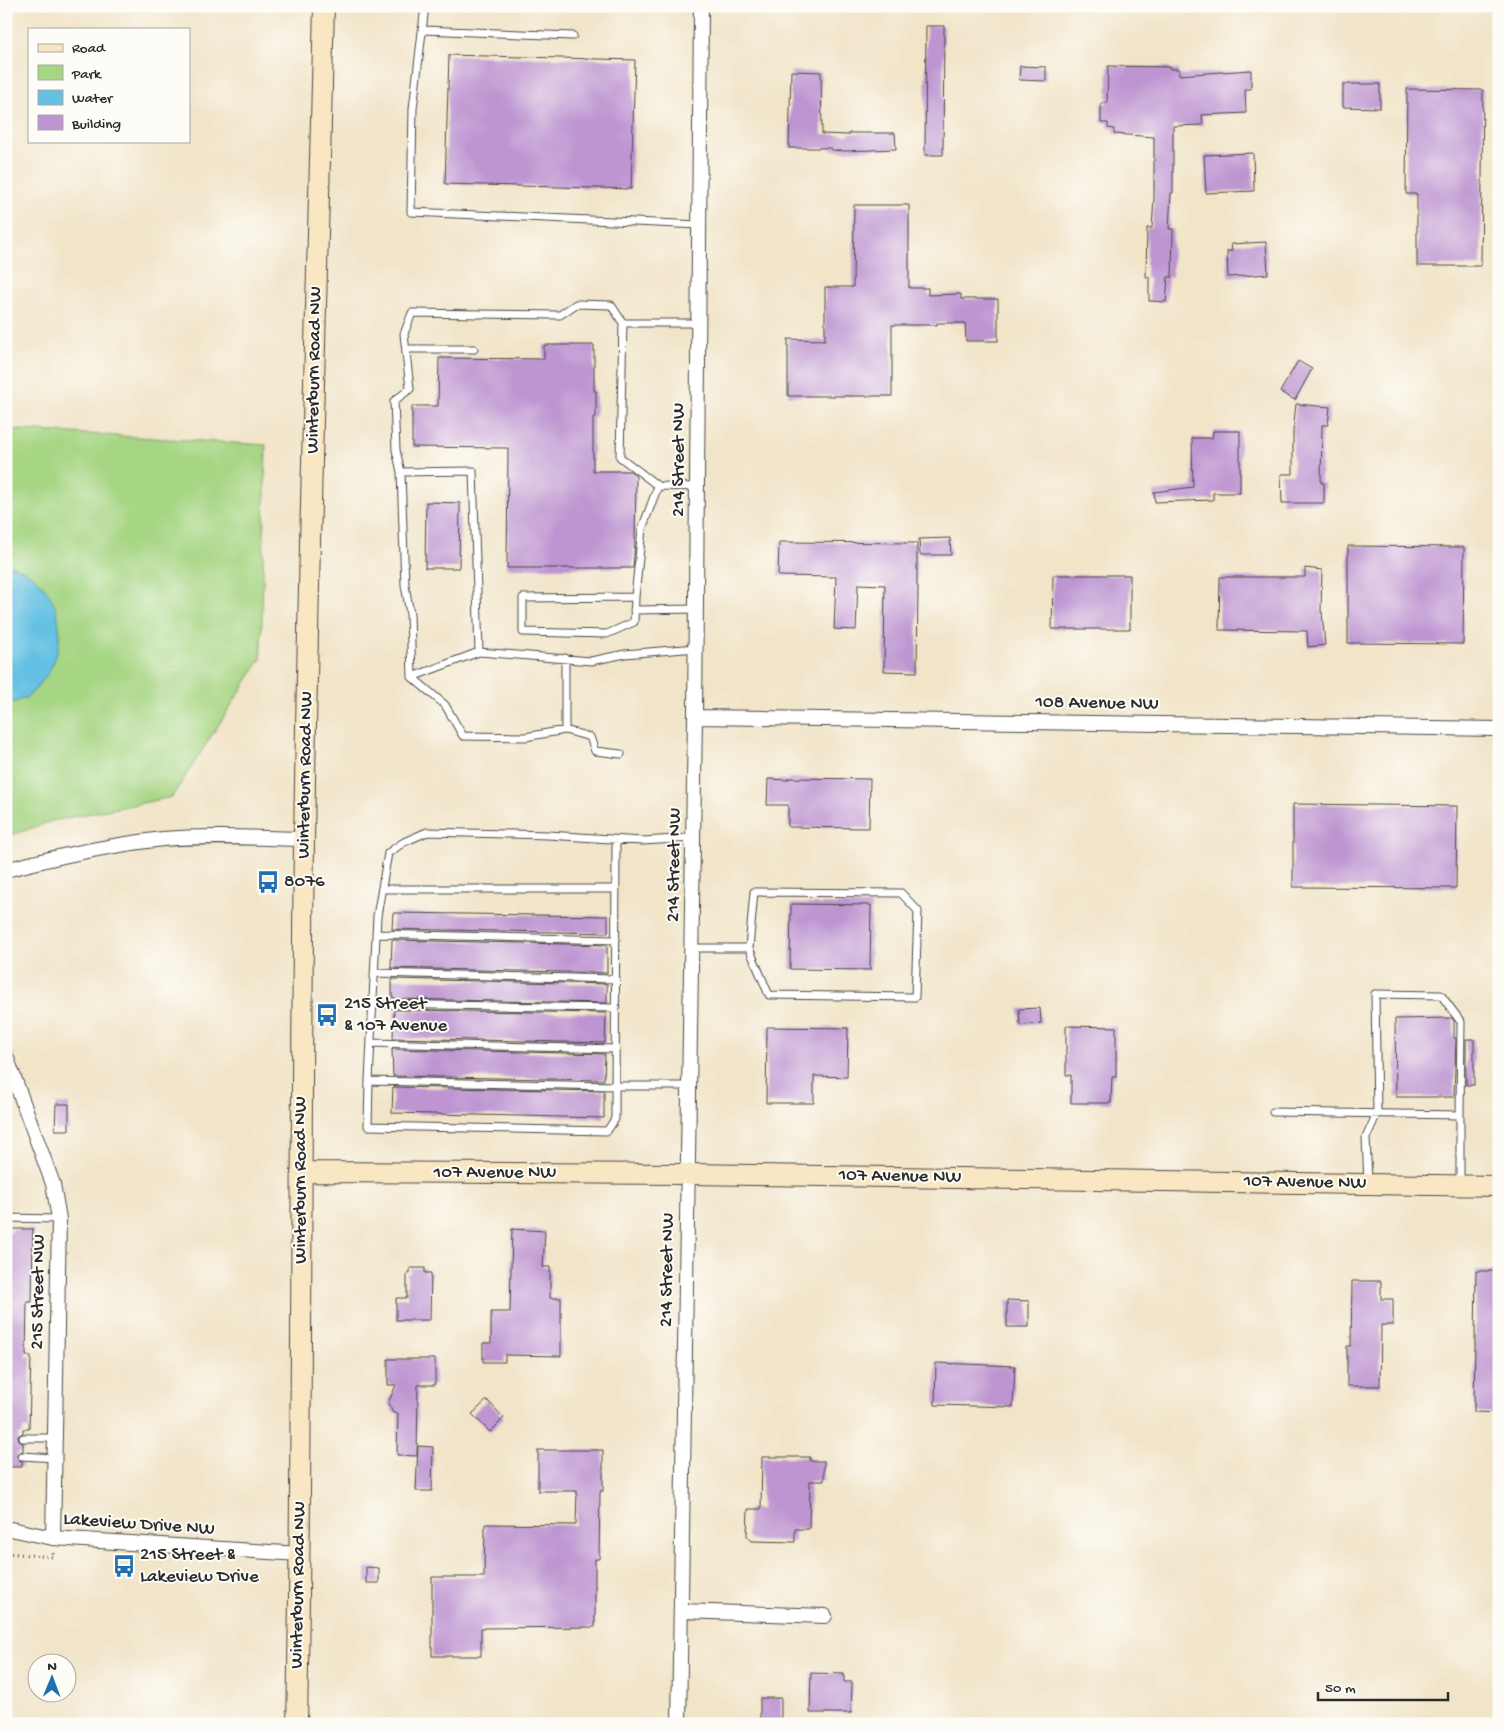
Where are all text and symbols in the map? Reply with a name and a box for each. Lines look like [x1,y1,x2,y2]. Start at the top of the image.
legend [28,28,190,142]
text: Road [72,40,106,58]
text: Park [71,66,102,84]
text: Water [72,90,114,108]
text: Building [71,116,121,134]
street label: Winterburn Road NW [302,286,328,454]
street label: 214 Street NW [668,403,691,517]
street label: Winterburn Road NW [293,691,319,859]
street label: 108 Avenue NW [1034,691,1159,717]
street label: 214 Street NW [663,808,687,922]
bus stop icon: 8076 [255,869,281,895]
place label: 8076 [284,871,325,894]
place label: 215 Street & 107 Avenue [344,993,447,1038]
bus stop icon: 215 Street & 107 Avenue [314,1002,340,1028]
street label: Winterburn Road NW [290,1096,313,1264]
street label: 107 Avenue NW [432,1162,557,1185]
street label: 107 Avenue NW [837,1164,962,1190]
street label: 107 Avenue NW [1242,1170,1367,1196]
street label: 214 Street NW [656,1213,680,1327]
street label: 215 Street NW [26,1234,52,1350]
street label: Winterburn Road NW [286,1501,312,1669]
street label: Lakeview Drive NW [62,1508,216,1542]
place label: 215 Street & Lakeview Drive [140,1544,259,1589]
bus stop icon: 215 Street & Lakeview Drive [111,1553,137,1579]
north arrow [28,1652,78,1702]
text: N [47,1659,57,1676]
scale bar [1318,1670,1448,1702]
text: 50 m [1325,1680,1356,1698]

